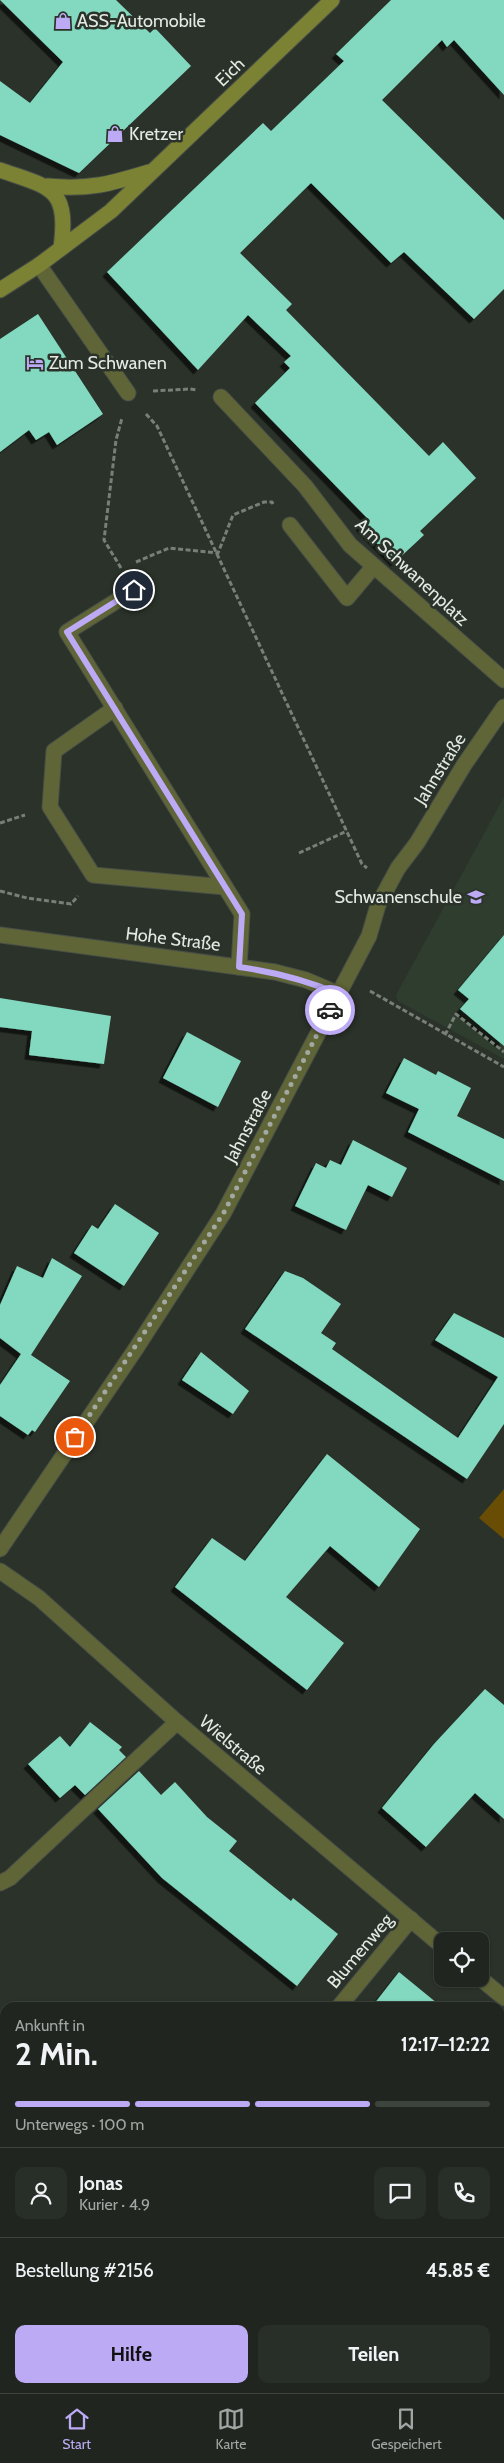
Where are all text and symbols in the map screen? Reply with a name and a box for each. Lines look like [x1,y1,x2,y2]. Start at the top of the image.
place label: ASS-Automobile [77,10,206,32]
shop icon: ASS-Automobile [53,11,73,31]
street label: Eich [211,53,249,91]
place label: Kretzer [129,123,183,145]
shop icon: Kretzer [105,124,125,144]
place label: Zum Schwanen [49,352,167,374]
hotel icon: Zum Schwanen [25,353,45,373]
street label: Am Schwanenplatz [351,514,474,631]
pin [113,569,155,611]
icon: home [120,576,148,604]
street label: Jahnstraße [409,729,471,810]
place label: Schwanenschule [335,886,462,908]
school or university icon: Schwanenschule [466,887,486,907]
street label: Hohe Straße [124,922,222,956]
courier [305,985,355,1035]
icon: car [316,996,344,1024]
street label: Jahnstraße [219,1085,277,1167]
pin [54,1416,96,1458]
icon: bag [61,1423,89,1451]
street label: Wielstraße [195,1710,271,1780]
street label: Blumenweg [323,1909,398,1993]
map controls [434,1932,489,1987]
button: locate [434,1932,489,1987]
text: Ankunft in [15,2016,85,2035]
text: 12:17–12:22 [401,2033,490,2056]
text: 2 Min. [15,2034,98,2073]
text: Unterwegs · 100 m [15,2115,144,2134]
button: person [15,2167,67,2219]
button: chat [374,2167,426,2219]
button: phone [438,2167,490,2219]
text: Jonas [79,2172,123,2195]
text: Kurier · 4.9 [79,2195,150,2214]
text: Bestellung #2156 [15,2259,154,2282]
text: 45.85 € [426,2259,490,2282]
button: Hilfe [15,2325,248,2383]
button: Teilen [258,2325,490,2383]
tab: Start [62,2405,91,2453]
tab: Karte [216,2405,246,2453]
tab: Gespeichert [371,2405,442,2453]

